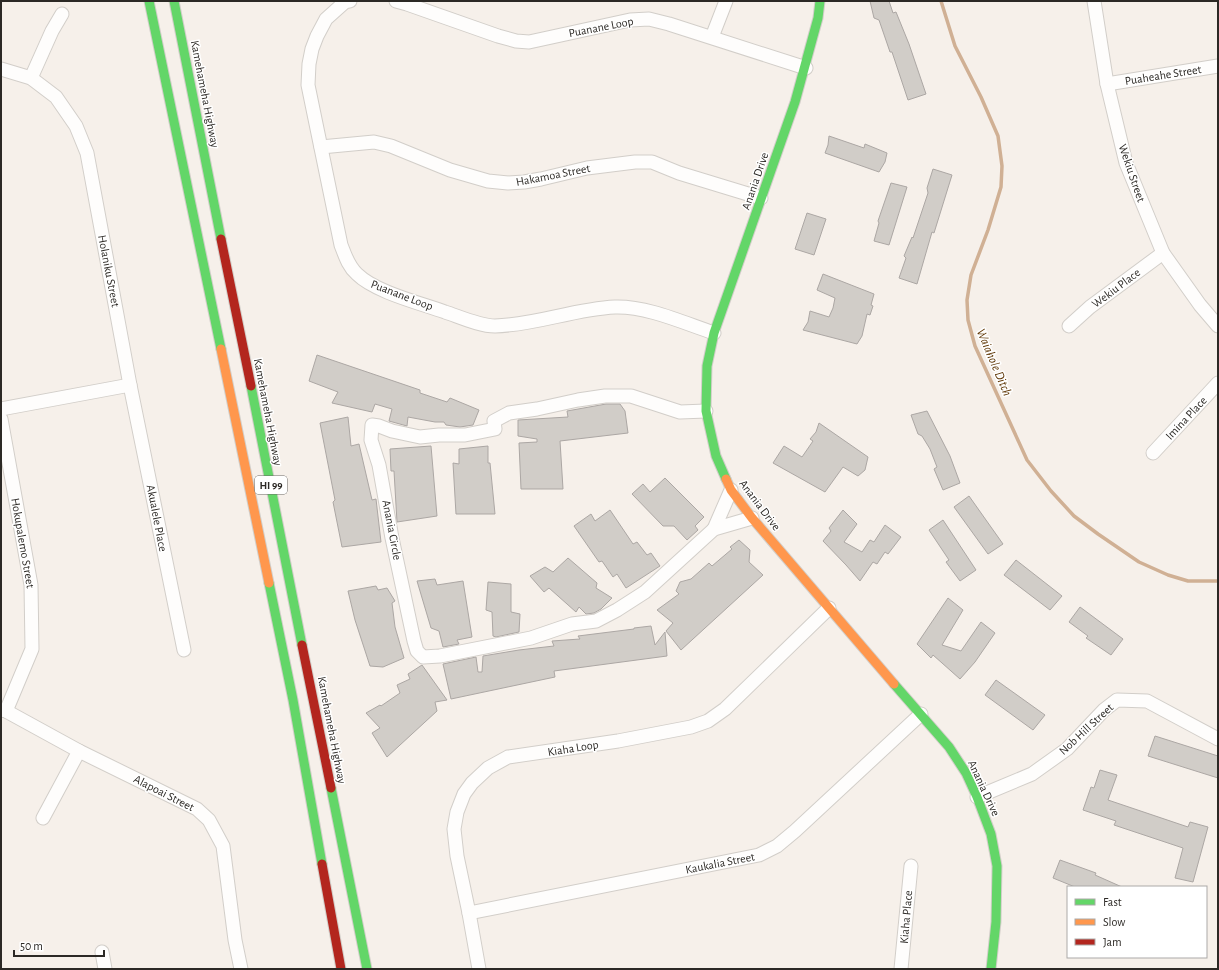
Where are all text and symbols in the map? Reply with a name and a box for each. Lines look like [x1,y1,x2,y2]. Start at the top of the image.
street label: Puanane Loop [568,15,634,39]
street label: Kamehameha Highway [188,39,221,149]
street label: Puaheahe Street [1124,63,1202,87]
street label: Wekiu Street [1116,142,1148,204]
street label: Anania Drive [740,151,770,211]
street label: Hakamoa Street [515,162,591,188]
street label: Holaniku Street [96,234,122,308]
street label: Wekiu Place [1090,266,1142,310]
street label: Puanane Loop [369,278,435,312]
water label: Waiahole Ditch [974,327,1014,398]
street label: Kamehameha Highway [251,357,284,467]
street label: Imina Place [1163,394,1209,442]
road number: HI 99 [255,476,287,494]
street label: Anania Drive [737,477,783,533]
street label: Akualele Place [145,484,169,552]
street label: Hokupalemo Street [9,497,37,589]
street label: Anania Circle [380,499,404,561]
street label: Kamehameha Highway [315,675,348,785]
street label: Nob Hill Street [1057,701,1116,757]
street label: Kiaha Loop [547,738,599,758]
street label: Anania Drive [966,758,1002,818]
street label: Alapoai Street [132,773,196,813]
street label: Kaukalia Street [684,850,756,876]
legend [1067,886,1207,958]
street label: Kiaha Place [898,890,914,944]
text: Fast [1103,896,1122,908]
text: Slow [1103,916,1125,928]
scale bar [14,932,104,958]
text: Jam [1103,936,1122,948]
text: 50 m [20,940,43,952]

